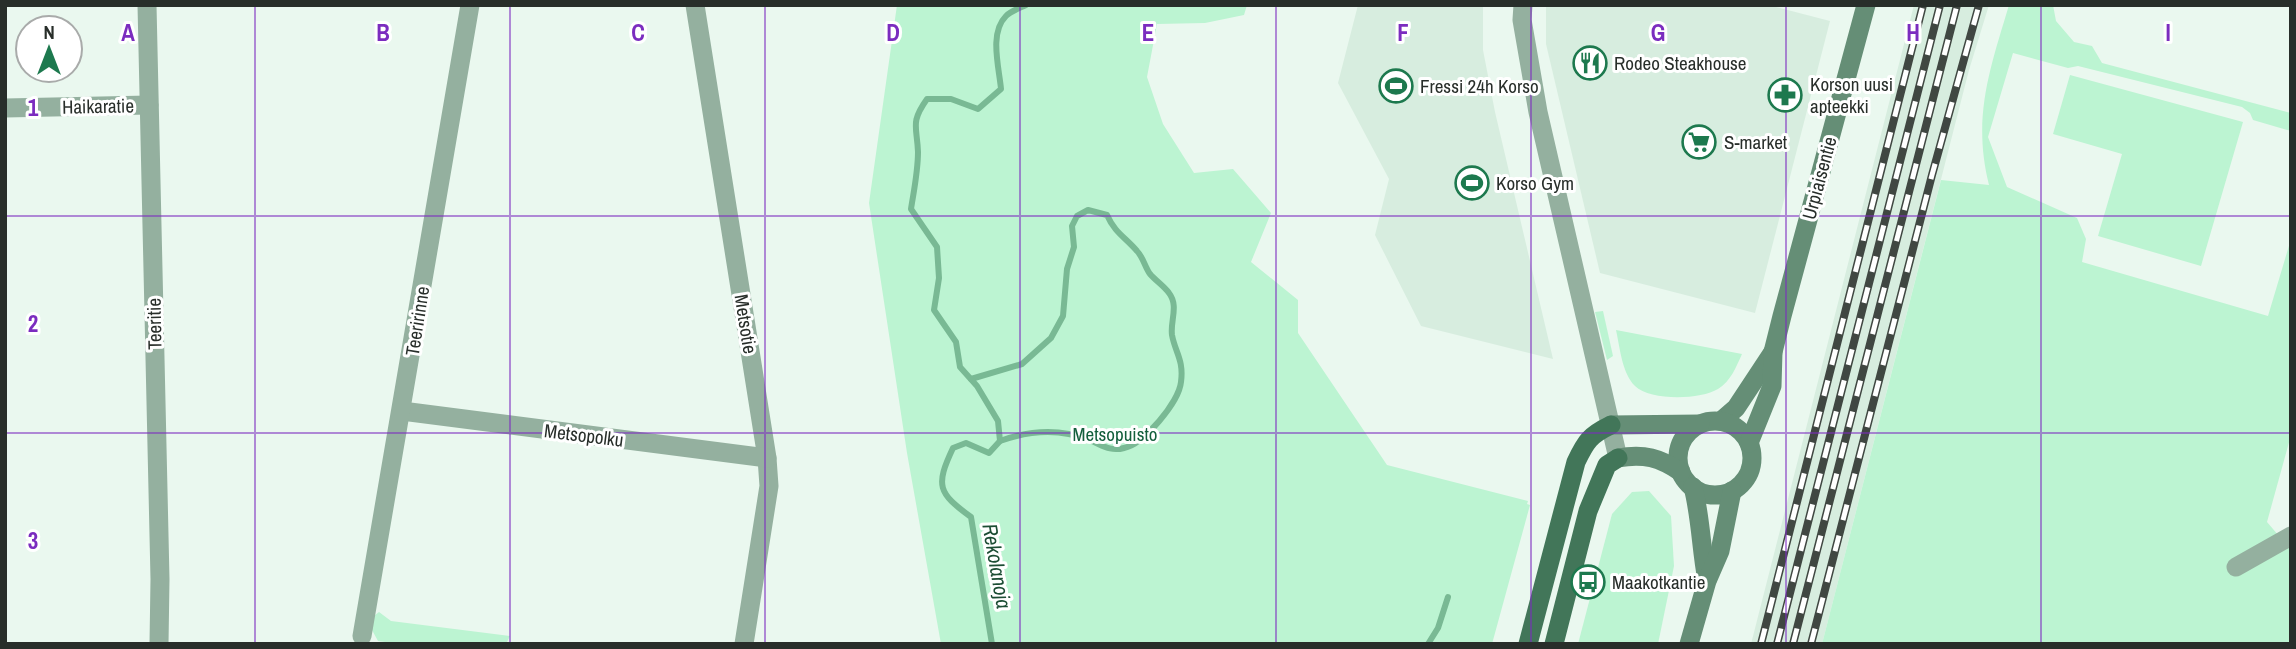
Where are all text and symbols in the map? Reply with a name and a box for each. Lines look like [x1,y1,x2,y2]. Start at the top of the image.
north arrow [14,14,84,84]
text: A [121,17,135,48]
text: B [376,17,390,48]
text: C [631,17,645,48]
text: D [886,17,900,48]
text: E [1142,17,1154,48]
text: F [1397,17,1409,48]
text: G [1651,17,1665,48]
text: H [1906,17,1920,48]
text: I [2165,17,2171,48]
text: N [43,19,55,45]
restaurant icon: Rodeo Steakhouse [1571,44,1609,82]
place label: Rodeo Steakhouse [1614,50,1747,76]
sports icon: Fressi 24h Korso [1377,67,1415,105]
place label: Korson uusi apteekki [1810,71,1893,119]
place label: Fressi 24h Korso [1420,73,1539,99]
pharmacy icon: Korson uusi apteekki [1766,76,1804,114]
text: 1 [28,92,39,123]
street label: Haikaratie [62,92,134,120]
supermarket icon: S-market [1680,123,1718,161]
place label: S-market [1724,129,1788,155]
street label: Urpiaisentie [1795,134,1843,222]
sports icon: Korso Gym [1453,164,1491,202]
place label: Korso Gym [1496,170,1574,196]
street label: Teeririnne [399,284,435,358]
street label: Metsotie [728,292,764,356]
street label: Teeritie [141,298,167,350]
text: 2 [28,308,38,339]
street label: Metsopolku [543,417,625,453]
park label: Metsopuisto [1073,421,1157,447]
water label: Rekolanoja [975,521,1019,611]
text: 3 [28,525,38,556]
bus stop icon: Maakotkantie [1569,563,1607,601]
place label: Maakotkantie [1612,569,1706,595]

